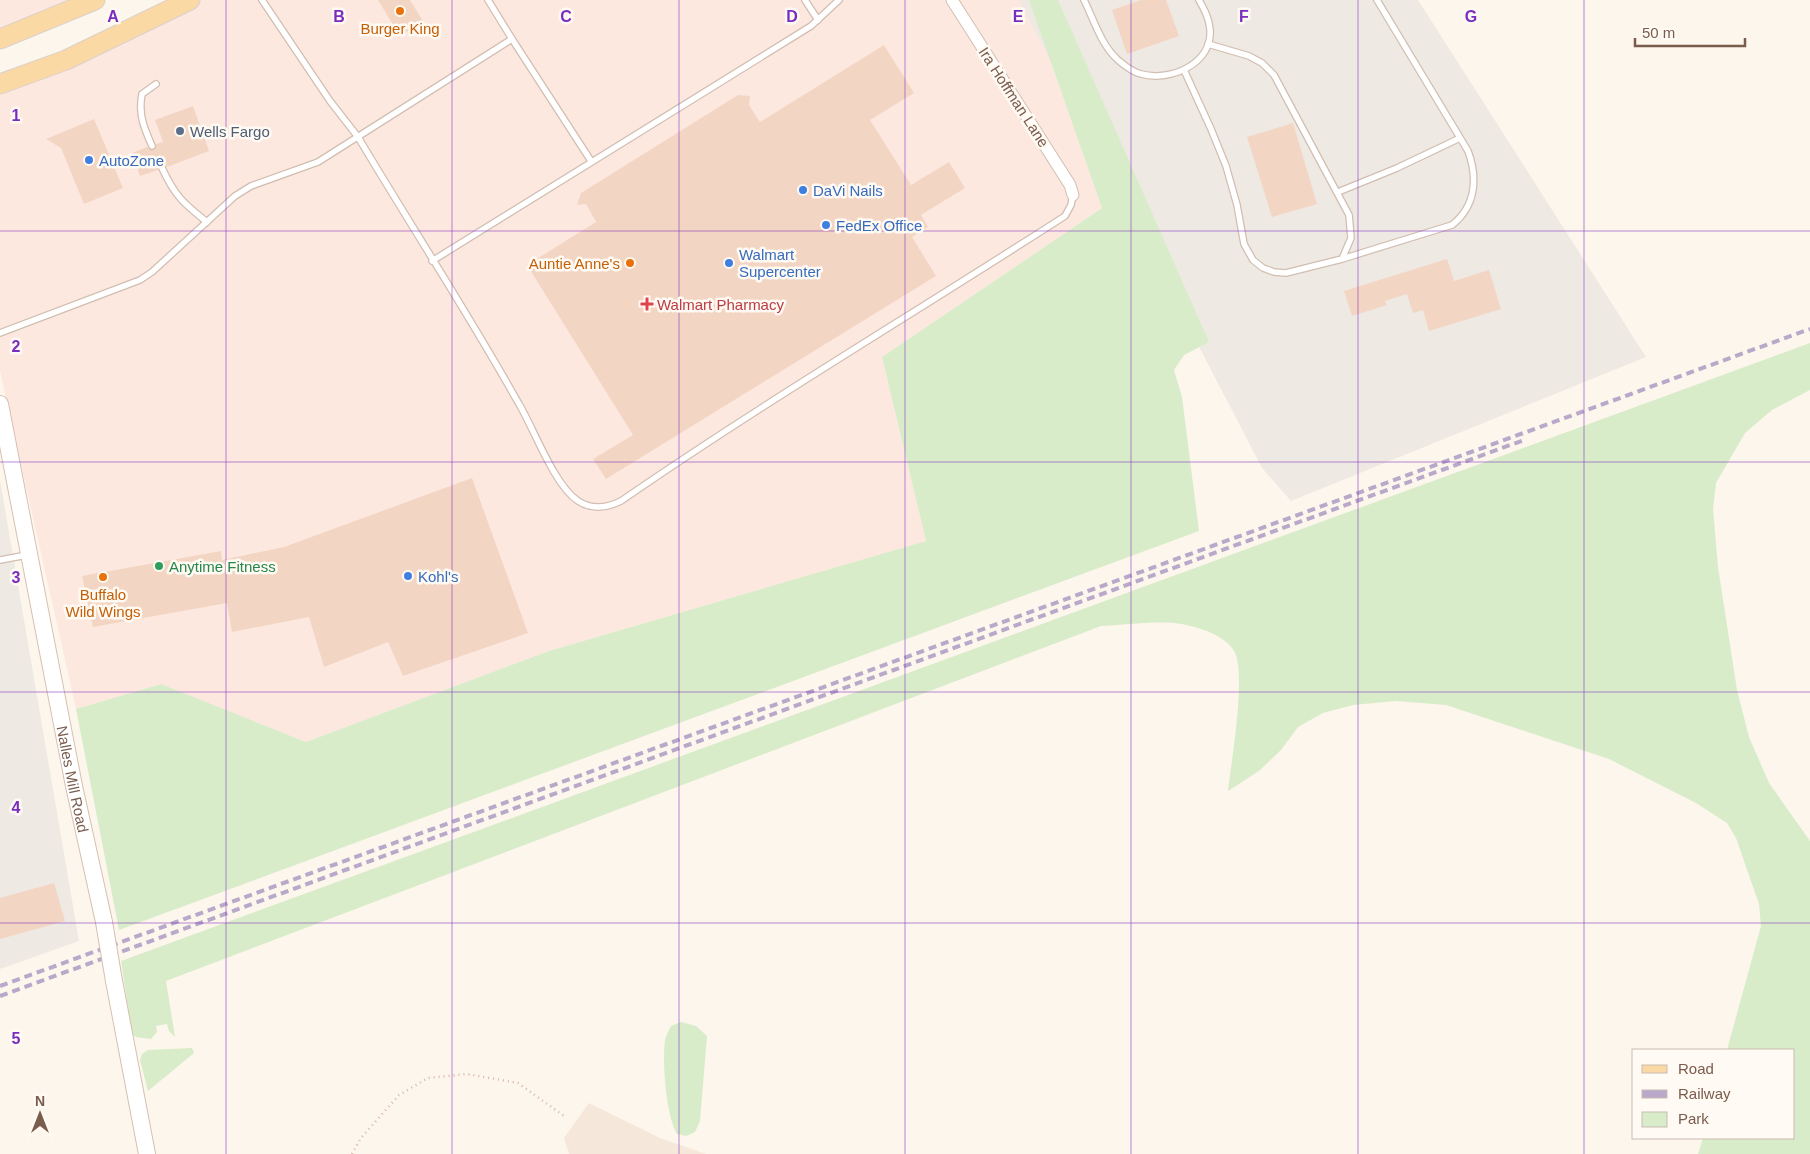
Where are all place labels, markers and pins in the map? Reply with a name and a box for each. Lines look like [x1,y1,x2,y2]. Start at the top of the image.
marker: Burger King [394,5,406,17]
place label: Burger King [360,20,440,37]
place label: Wells Fargo [190,123,270,140]
marker: Wells Fargo [174,125,186,137]
place label: AutoZone [99,152,164,169]
marker: AutoZone [83,154,95,166]
place label: DaVi Nails [813,182,883,199]
marker: DaVi Nails [797,184,809,196]
place label: FedEx Office [836,217,922,234]
marker: FedEx Office [820,219,832,231]
place label: Walmart Supercenter [739,246,821,280]
place label: Auntie Anne's [529,255,620,272]
marker: Auntie Anne's [624,257,636,269]
marker: Walmart Supercenter [723,257,735,269]
place label: Walmart Pharmacy [657,296,784,313]
marker: Walmart Pharmacy [641,298,653,310]
place label: Anytime Fitness [169,558,276,575]
marker: Anytime Fitness [153,560,165,572]
place label: Kohl's [418,568,458,585]
marker: Kohl's [402,570,414,582]
marker: Buffalo Wild Wings [97,571,109,583]
place label: Buffalo Wild Wings [65,586,141,620]

